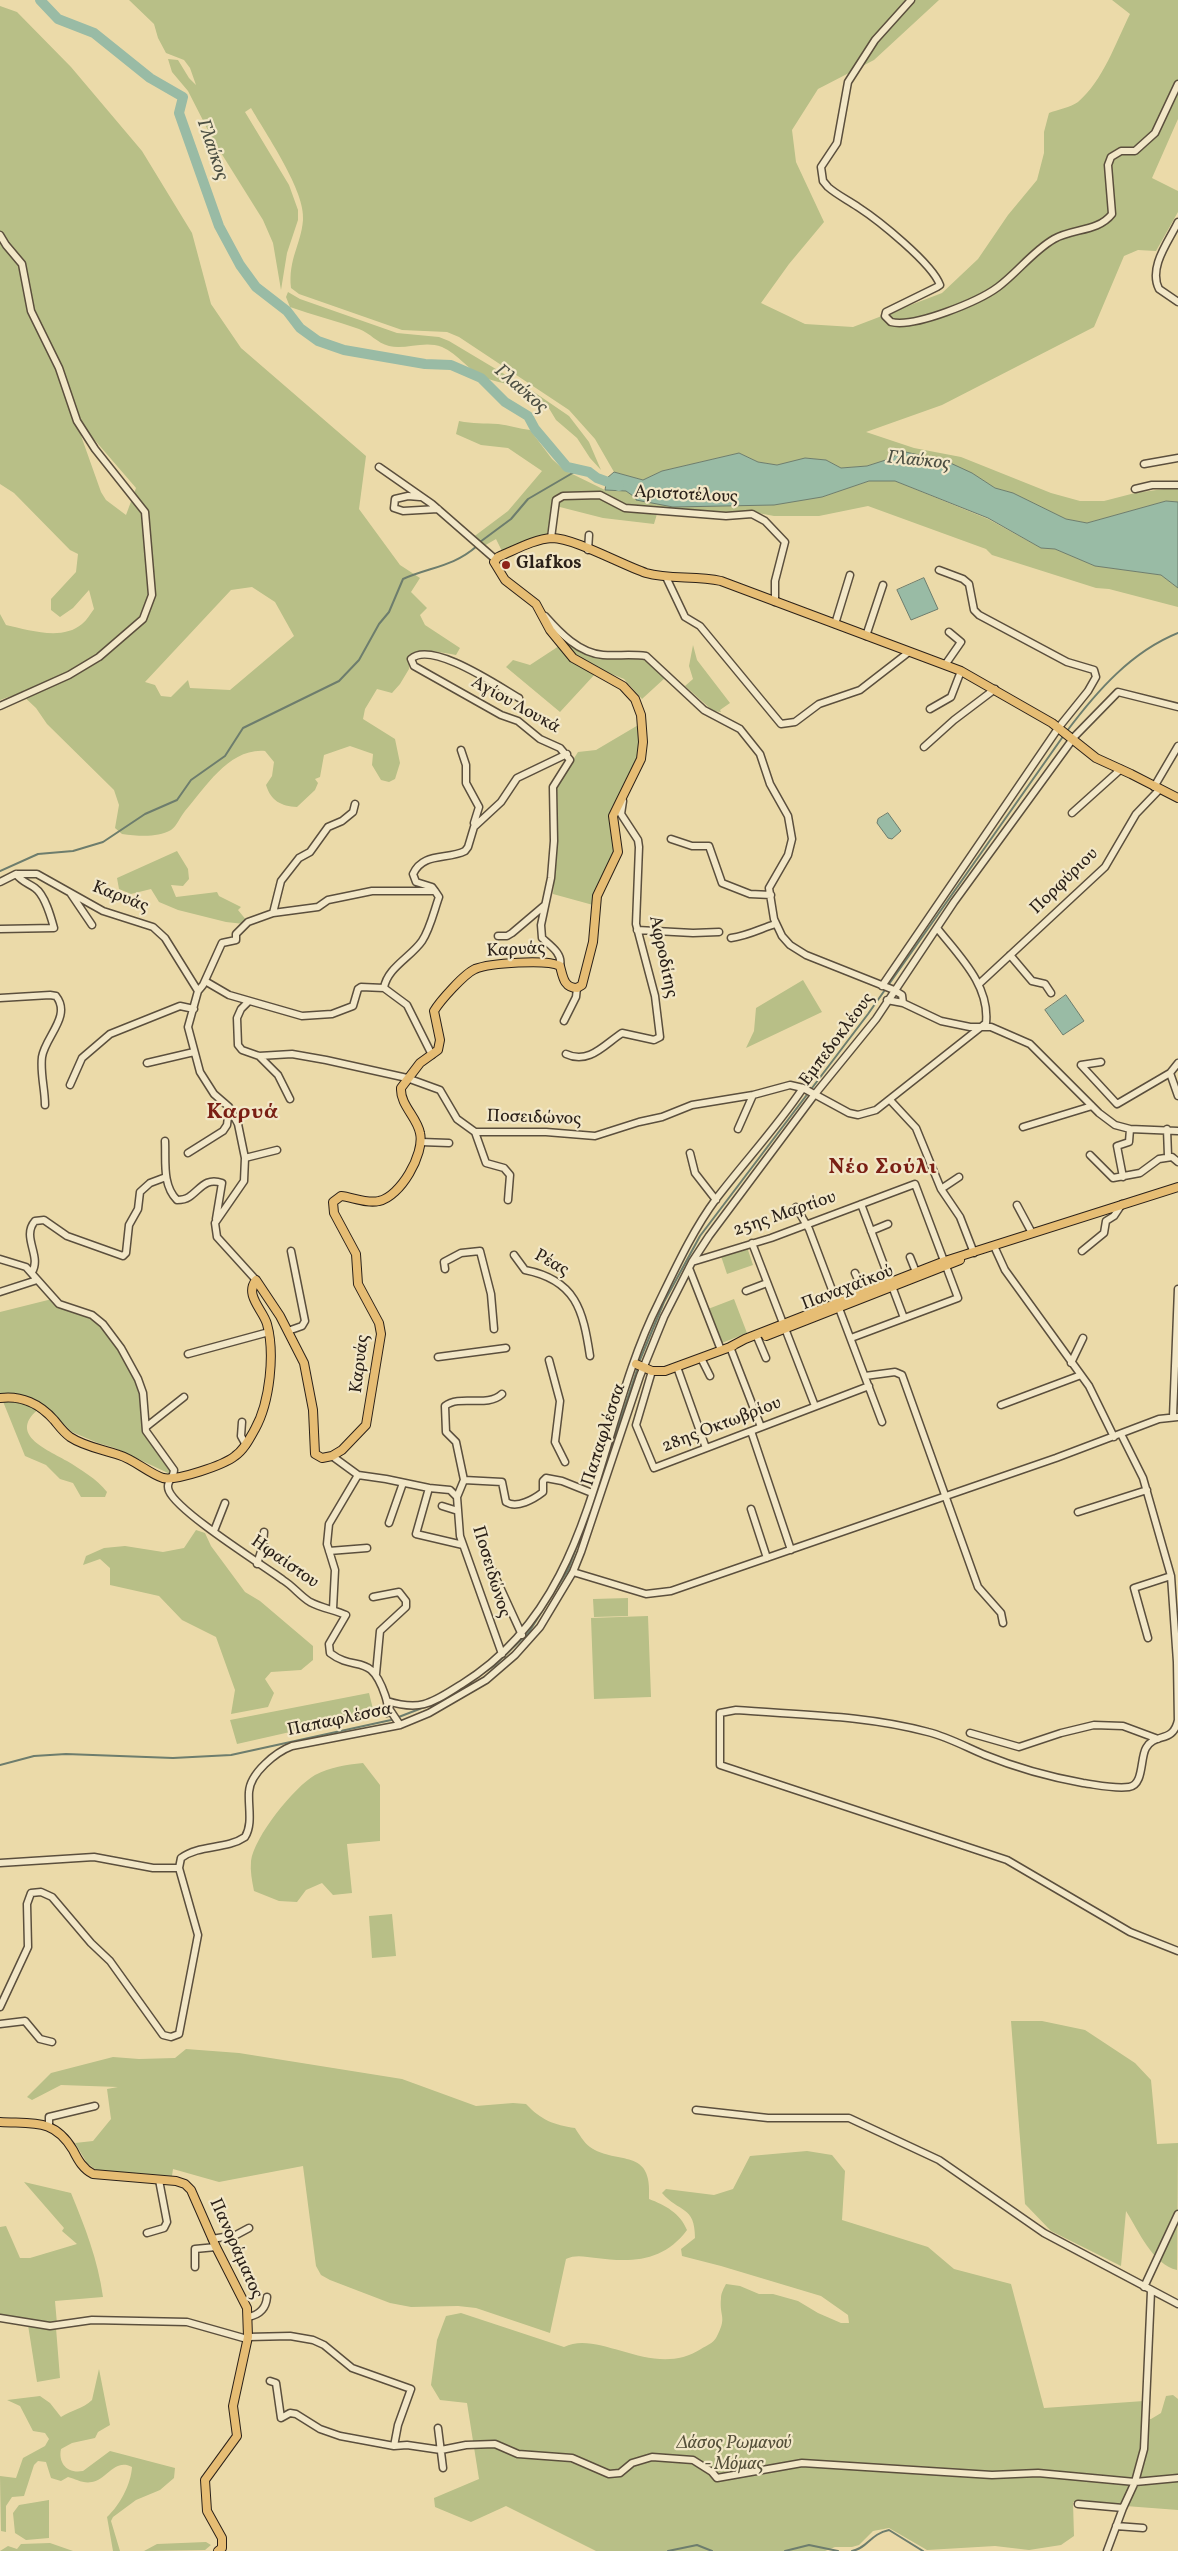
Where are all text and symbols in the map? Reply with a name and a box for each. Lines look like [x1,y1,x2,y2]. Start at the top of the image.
water label: Γλαύκος [190,116,232,184]
water label: Γλαύκος [489,361,551,419]
water label: Γλαύκος [885,447,951,477]
street label: Αριστοτέλους [634,482,738,510]
place label: Glafkos [516,554,582,576]
marker: Glafkos [500,559,512,571]
street label: Αγίου Λουκά [467,673,563,739]
street label: Πορφύριου [1026,844,1104,920]
street label: Καρυάς [89,877,151,919]
street label: Αφροδίτης [643,914,681,1000]
street label: Καρυάς [486,939,546,963]
street label: Εμπεδοκλέους [796,989,880,1091]
district label: Καρυά [206,1101,280,1127]
street label: Ποσειδώνος [486,1107,582,1131]
district label: Νέο Σούλι [827,1156,939,1182]
street label: 25ης Μαρτίου [731,1187,839,1243]
street label: Ρέας [530,1246,572,1282]
street label: Παναχαϊκού [799,1262,897,1316]
street label: Καρυάς [347,1334,375,1394]
street label: Παπαφλέσσα [578,1381,632,1489]
street label: 28ης Οκτωβρίου [659,1393,785,1459]
street label: Ποσειδώνος [466,1524,514,1620]
street label: Ηφαίστου [246,1532,322,1594]
street label: Παπαφλέσσα [286,1699,394,1743]
street label: Πανοράματος [203,2195,267,2303]
park label: Δάσος Ρωμανού - Μόμας [677,2434,791,2476]

